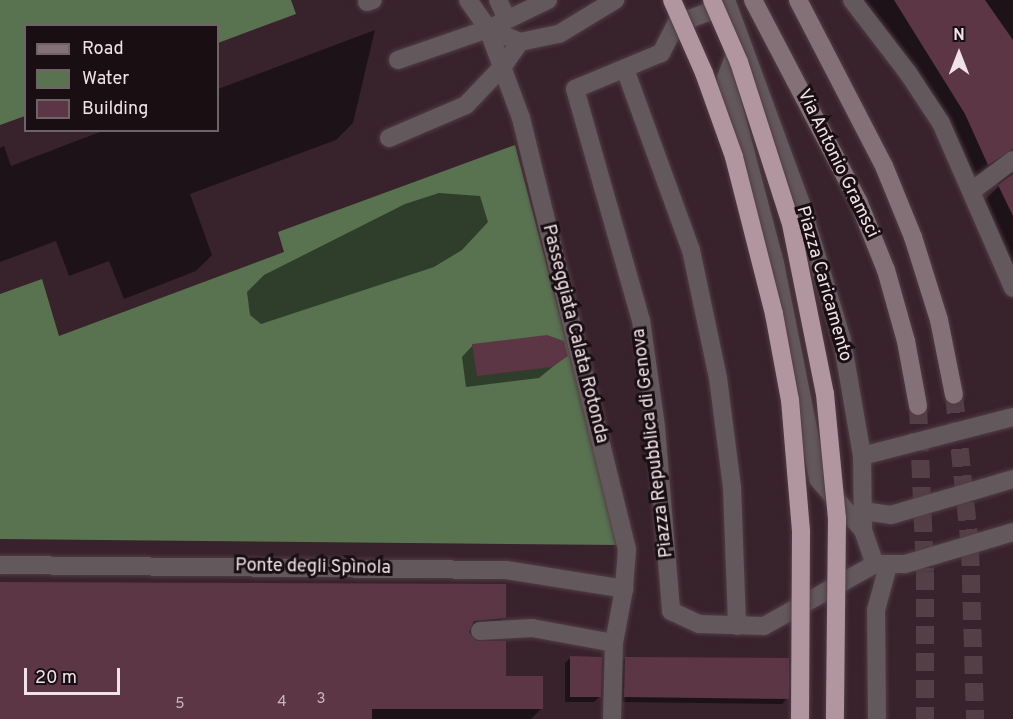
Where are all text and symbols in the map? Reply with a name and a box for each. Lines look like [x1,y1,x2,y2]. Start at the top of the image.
legend [24,24,219,132]
north arrow [929,24,989,84]
text: N [953,26,965,46]
text: Road [82,38,124,61]
text: Water [82,68,129,91]
street label: Via Antonio Gramsci [791,86,883,242]
text: Building [82,98,148,121]
street label: Piazza Caricamento [790,204,856,364]
street label: Passeggiata Calata Rotonda [536,222,612,446]
street label: Piazza Repubblica di Genova [629,327,679,559]
street label: Ponte degli Spìnola [235,556,391,580]
scale bar [27,656,123,694]
text: 20 m [35,667,77,690]
house number: 3 [316,691,326,709]
house number: 4 [277,694,287,712]
house number: 5 [175,696,185,714]

